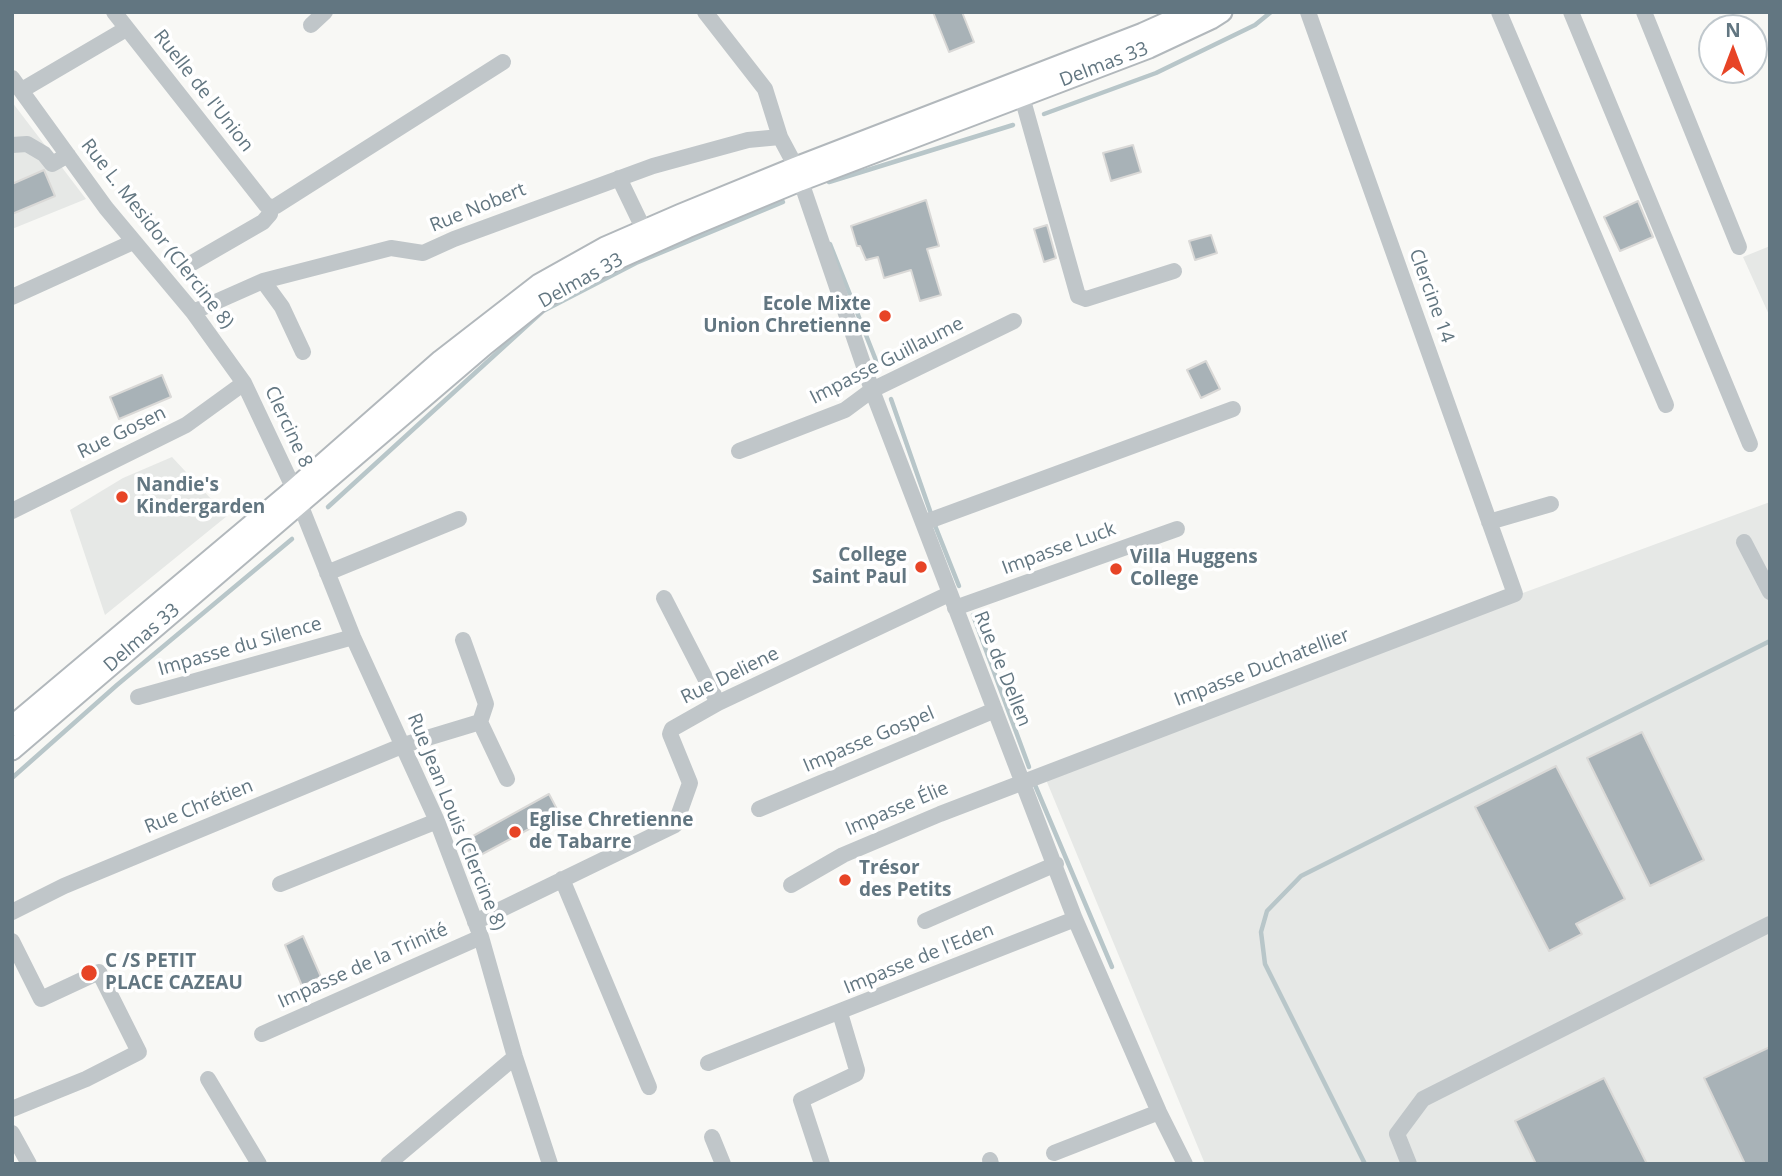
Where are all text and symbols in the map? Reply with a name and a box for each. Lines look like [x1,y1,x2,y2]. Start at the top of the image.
north arrow [1698,14,1768,84]
text: N [1725,17,1741,43]
street label: Ruelle de l'Union [148,25,258,157]
street label: Delmas 33 [1056,38,1152,92]
street label: Rue L. Mesidor (Clercine 8) [76,135,238,333]
street label: Rue Nobert [427,178,529,238]
street label: Clercine 14 [1404,246,1458,346]
street label: Delmas 33 [535,248,627,314]
place label: Ecole Mixte Union Chretienne [703,294,871,338]
marker: Ecole Mixte Union Chretienne [877,308,893,324]
street label: Impasse Guillaume [806,312,968,410]
street label: Clercine 8 [259,383,317,471]
street label: Rue Gosen [74,402,170,464]
place label: Nandie's Kindergarden [136,475,265,519]
marker: Nandie's Kindergarden [114,489,130,505]
street label: Impasse Luck [999,518,1119,580]
place label: College Saint Paul [812,545,907,589]
place label: Villa Huggens College [1130,547,1258,591]
marker: College Saint Paul [913,559,929,575]
marker: Villa Huggens College [1108,561,1124,577]
street label: Delmas 33 [99,599,185,677]
street label: Rue de Dellen [968,608,1036,730]
street label: Impasse du Silence [156,613,324,681]
street label: Impasse Duchatellier [1171,624,1353,712]
street label: Rue Deliene [677,643,783,709]
street label: Impasse Gospel [800,702,938,778]
street label: Rue Jean Louis (Clercine 8) [402,710,510,934]
street label: Rue Chrétien [141,775,257,839]
street label: Impasse Élie [842,777,952,841]
place label: Eglise Chretienne de Tabarre [529,810,693,854]
marker: Eglise Chretienne de Tabarre [507,824,523,840]
place label: Trésor des Petits [859,858,952,902]
marker: Trésor des Petits [837,872,853,888]
street label: Impasse de la Trinité [275,918,451,1014]
street label: Impasse de l'Eden [841,919,997,999]
place label: C /S PETIT PLACE CAZEAU [105,951,243,995]
marker: C /S PETIT PLACE CAZEAU [79,963,99,983]

